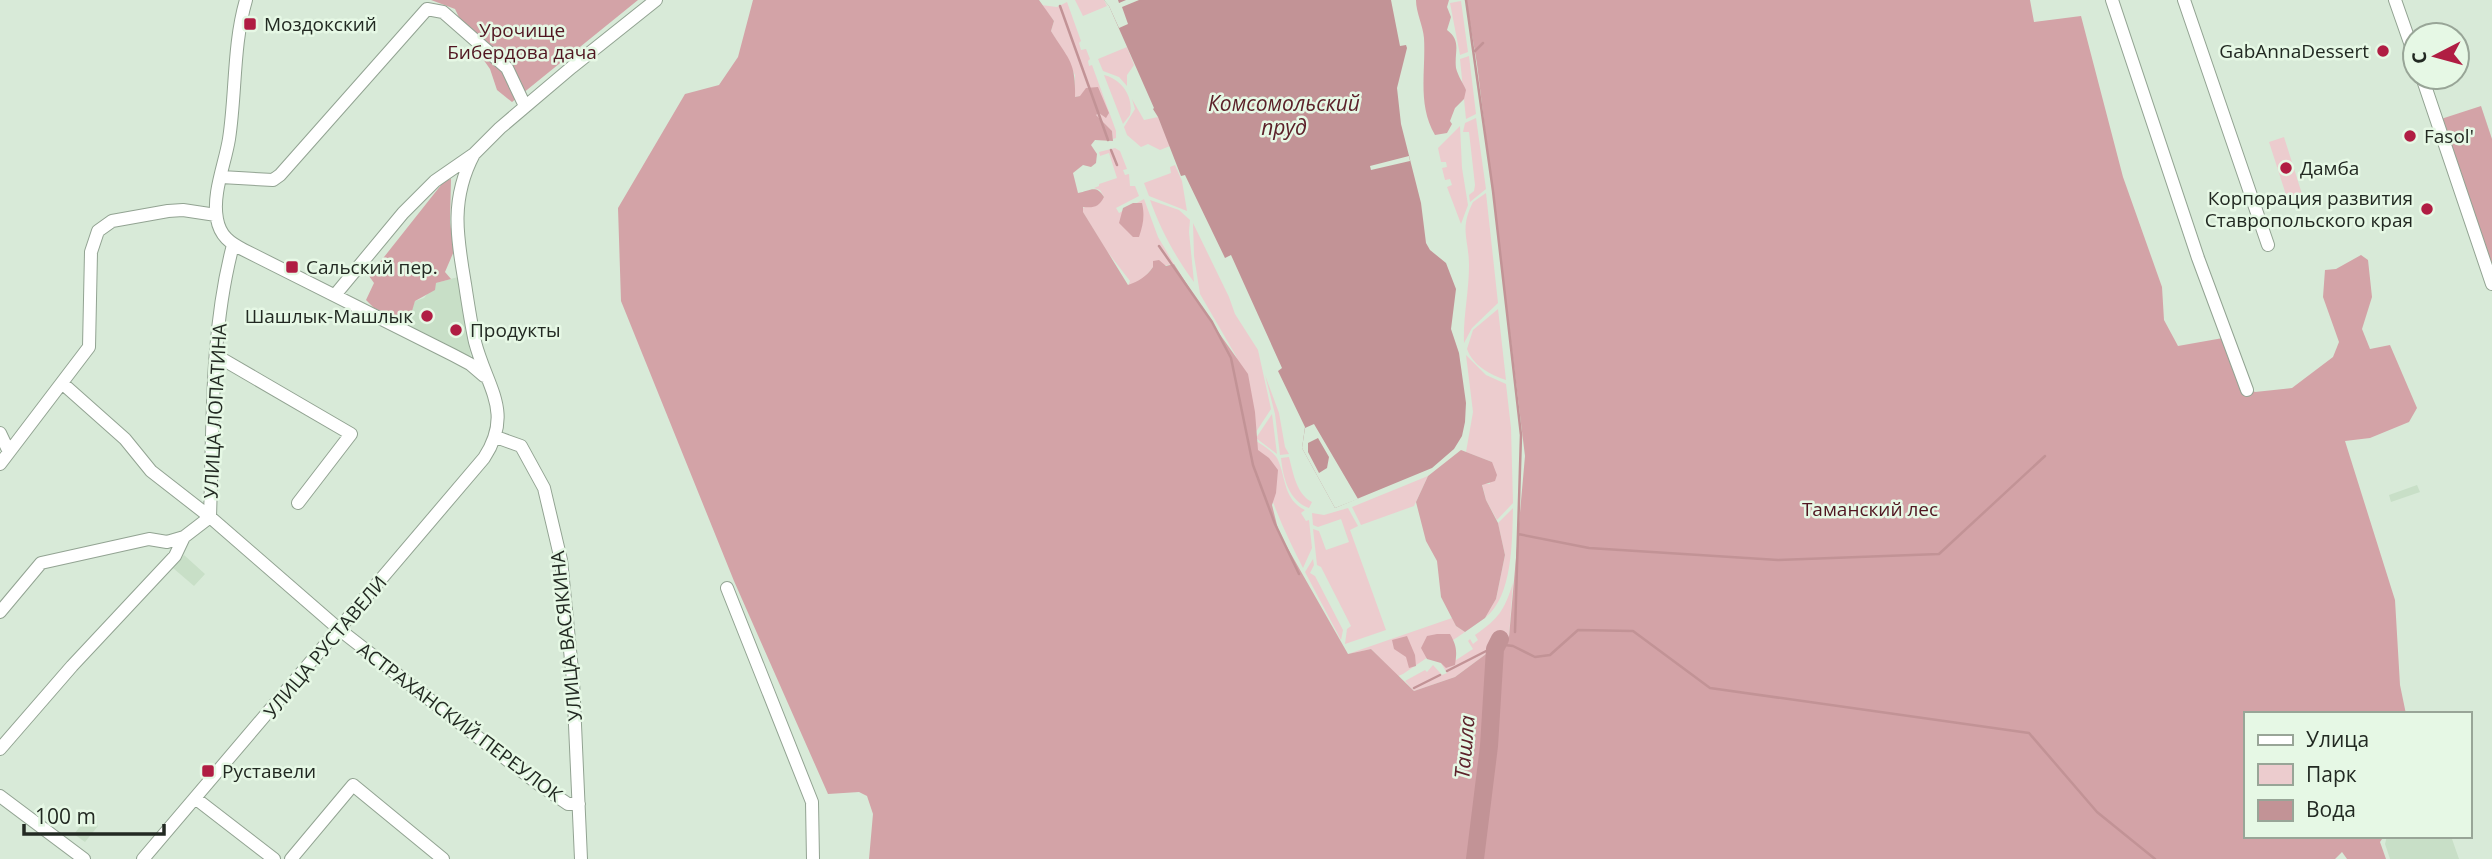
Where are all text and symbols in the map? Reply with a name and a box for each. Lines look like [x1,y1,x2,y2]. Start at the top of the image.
place label: Моздокский [264,11,377,37]
marker: Моздокский [242,16,258,32]
park label: Урочище Бибердова дача [447,17,597,65]
north arrow [2401,21,2471,91]
place label: GabAnnaDessert [2219,38,2369,64]
marker: GabAnnaDessert [2375,43,2391,59]
text: С [2406,50,2433,65]
water label: Комсомольский пруд [1208,89,1360,141]
place label: Fasol' [2424,123,2474,149]
marker: Fasol' [2402,128,2418,144]
place label: Дамба [2300,155,2359,181]
marker: Дамба [2278,160,2294,176]
place label: Корпорация развития Ставропольского края [2205,185,2413,233]
marker: Корпорация развития Ставропольского края [2419,201,2435,217]
place label: Сальский пер. [306,254,438,280]
marker: Сальский пер. [284,259,300,275]
place label: Шашлык-Машлык [245,303,413,329]
marker: Шашлык-Машлык [419,308,435,324]
place label: Продукты [470,317,561,343]
marker: Продукты [448,322,464,338]
street label: УЛИЦА ЛОПАТИНА [197,323,233,499]
park label: Таманский лес [1802,496,1938,522]
street label: УЛИЦА ВАСЯКИНА [544,550,588,722]
street label: УЛИЦА РУСТАВЕЛИ [258,570,392,724]
street label: АСТРАХАНСКИЙ ПЕРЕУЛОК [352,636,568,808]
legend [2244,712,2471,838]
water label: Ташла [1447,714,1481,780]
text: Улица [2306,725,2369,753]
place label: Руставели [222,758,316,784]
text: Парк [2306,760,2357,788]
marker: Руставели [200,763,216,779]
scale bar [24,792,164,836]
text: Вода [2306,795,2356,823]
text: 100 m [35,802,96,830]

